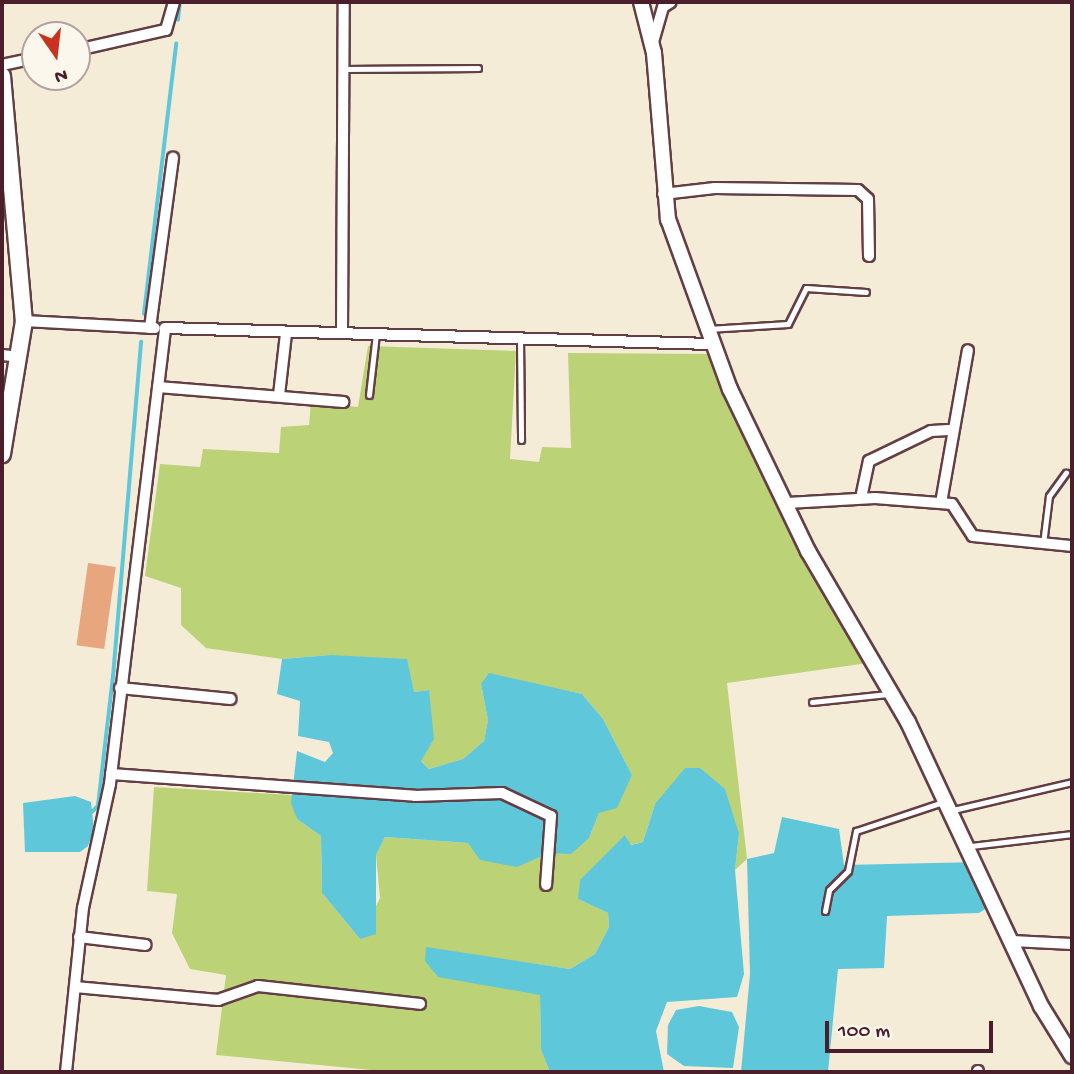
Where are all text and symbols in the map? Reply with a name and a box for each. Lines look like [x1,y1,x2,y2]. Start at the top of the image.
north arrow [21,21,91,91]
text: N [52,62,70,88]
scale bar [829,1007,997,1052]
text: 100 m [838,1020,890,1045]

